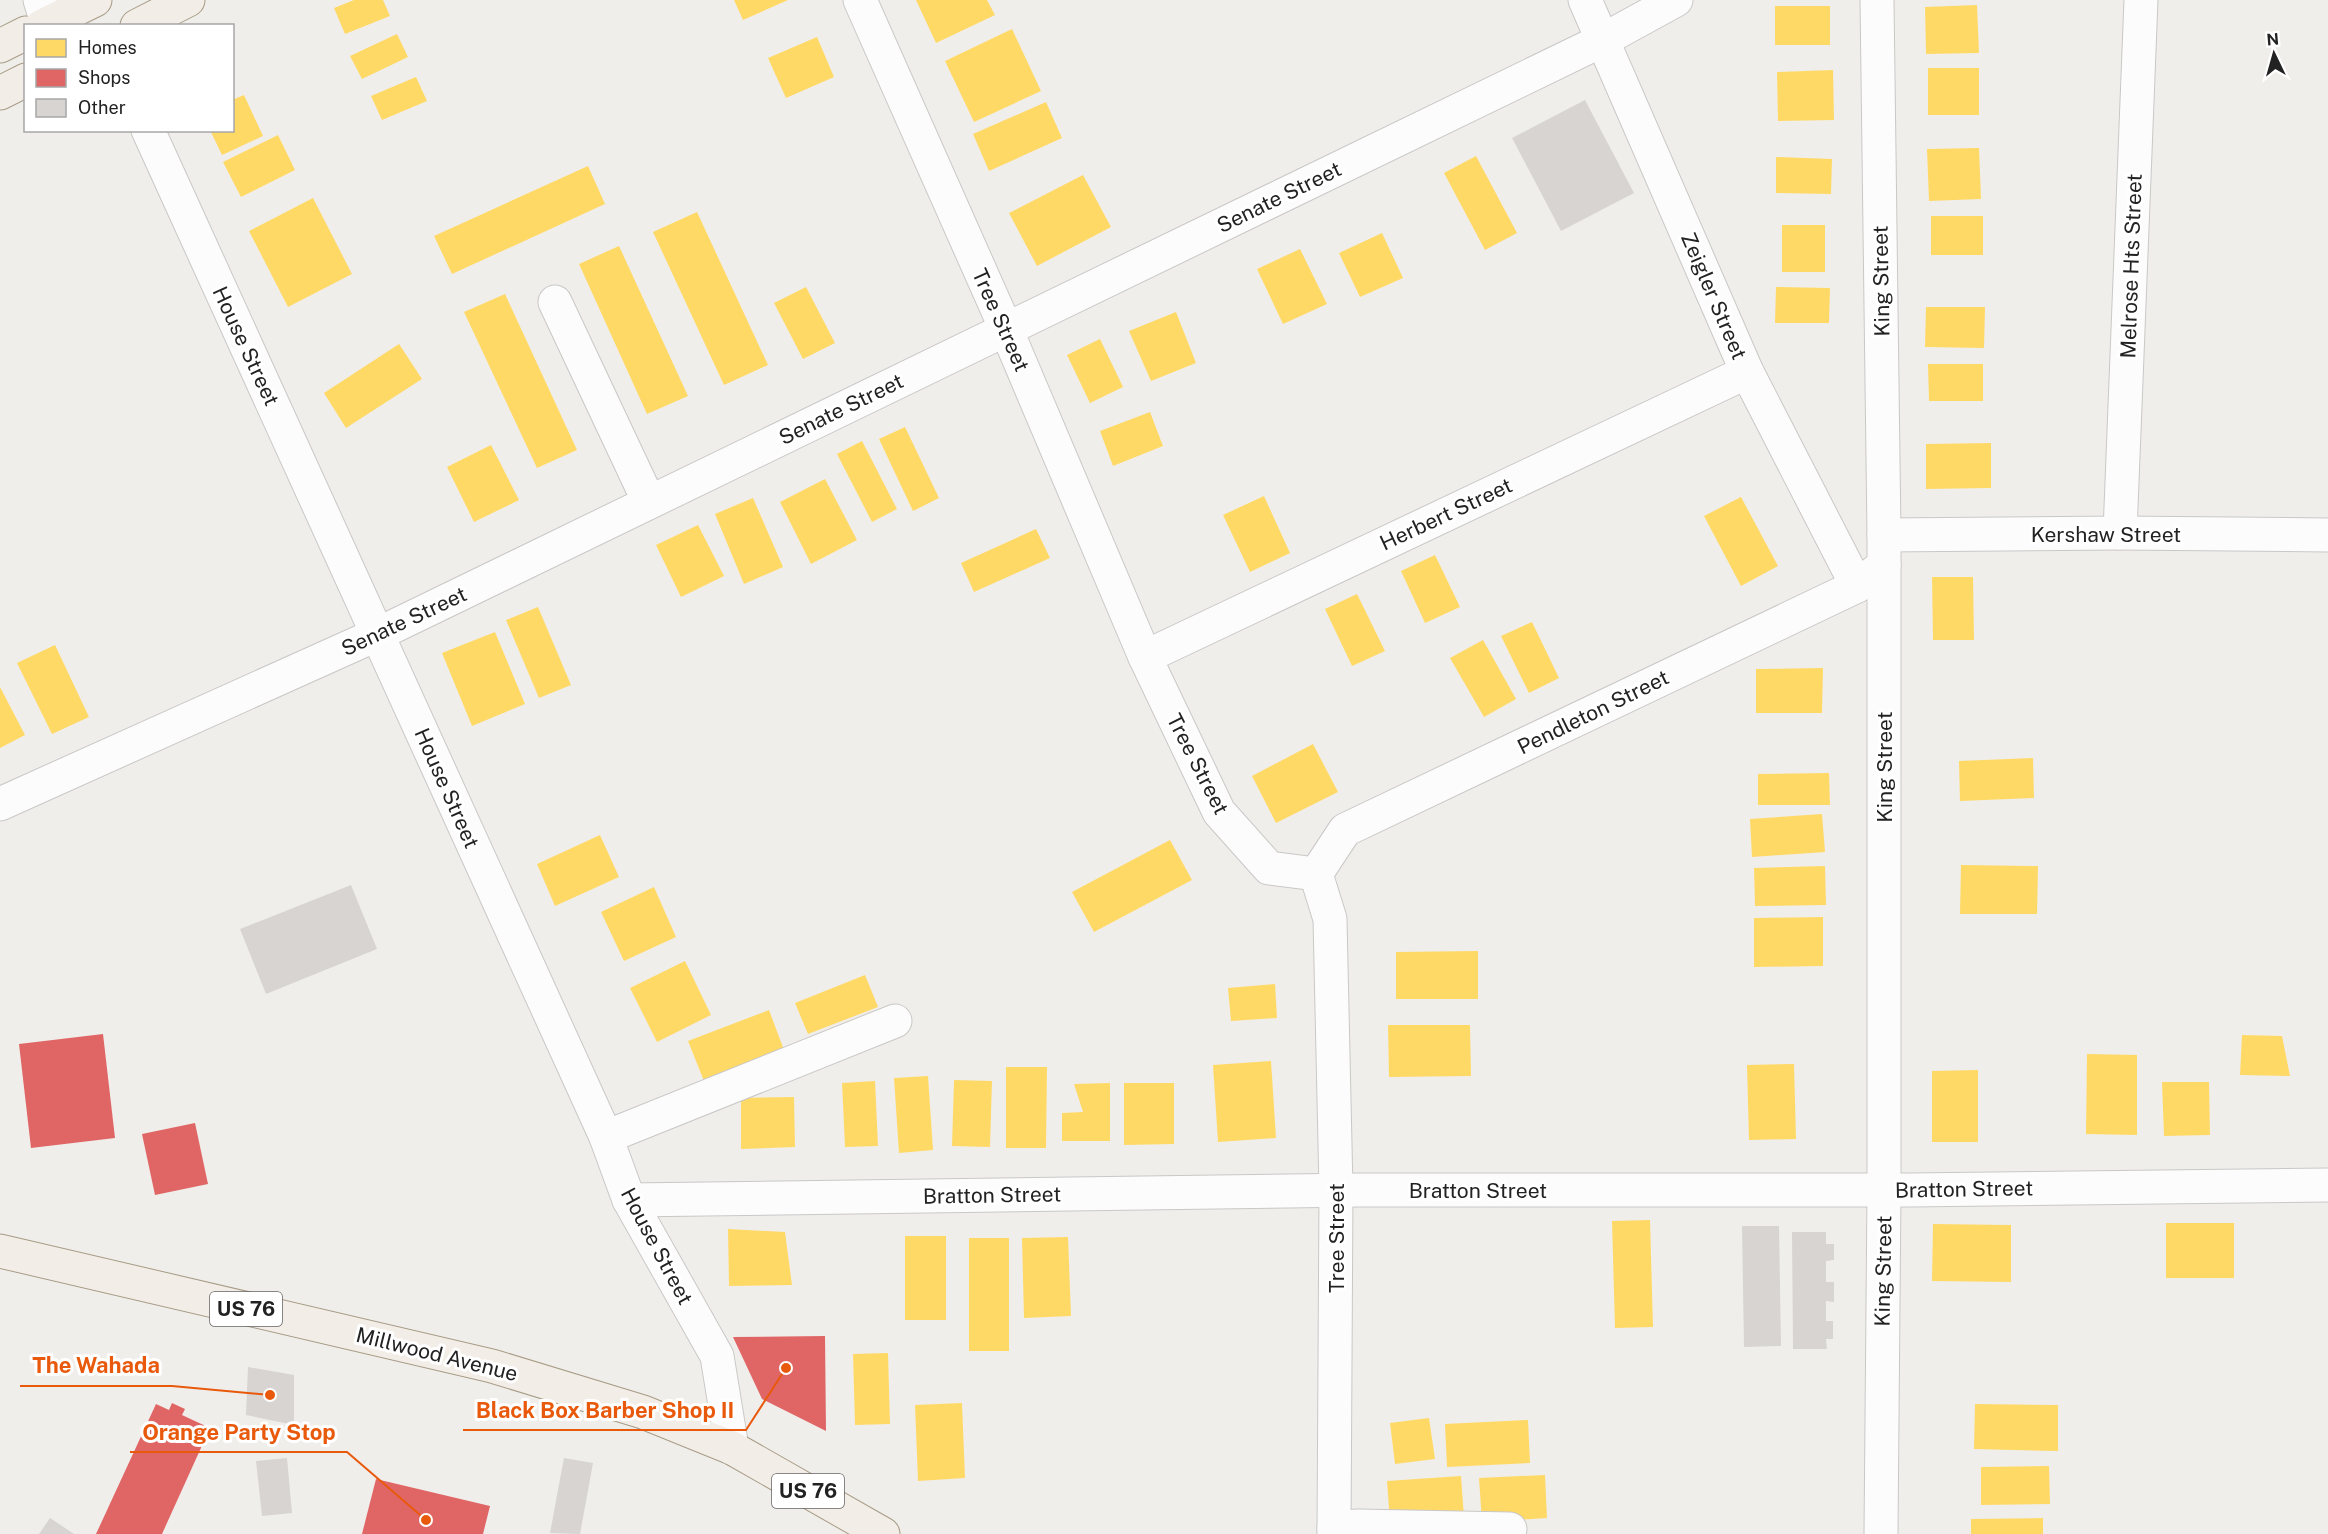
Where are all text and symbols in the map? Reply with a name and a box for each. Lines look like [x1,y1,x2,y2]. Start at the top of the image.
legend [24,24,234,132]
north arrow [2244,24,2304,84]
text: N [2266,30,2280,50]
text: Homes [78,37,137,58]
text: Shops [78,67,130,88]
text: Other [78,97,126,118]
street label: Senate Street [1213,156,1345,238]
street label: Melrose Hts Street [2115,173,2147,359]
street label: King Street [1868,225,1894,337]
street label: Zeigler Street [1676,229,1752,363]
street label: Tree Street [967,265,1035,375]
street label: House Street [207,282,285,410]
street label: Senate Street [775,368,907,450]
street label: Herbert Street [1376,472,1516,556]
street label: Kershaw Street [2031,522,2181,547]
street label: Senate Street [337,581,471,661]
street label: Pendleton Street [1513,665,1673,759]
street label: Tree Street [1162,709,1234,819]
street label: King Street [1872,711,1897,823]
street label: House Street [409,724,485,852]
street label: Bratton Street [1895,1175,2033,1203]
street label: Bratton Street [1409,1178,1547,1203]
street label: Bratton Street [923,1181,1061,1209]
street label: House Street [616,1183,698,1309]
street label: Tree Street [1324,1183,1349,1293]
street label: King Street [1870,1215,1896,1327]
road number: US 76 [210,1292,282,1326]
street label: Millwood Avenue [354,1322,520,1386]
callout: The Wahada [20,1346,172,1386]
text: The Wahada [32,1352,160,1378]
callout: Black Box Barber Shop II [463,1390,746,1430]
text: Black Box Barber Shop II [476,1397,734,1423]
callout: Orange Party Stop [130,1412,347,1452]
text: Orange Party Stop [142,1419,336,1445]
road number: US 76 [772,1474,844,1508]

